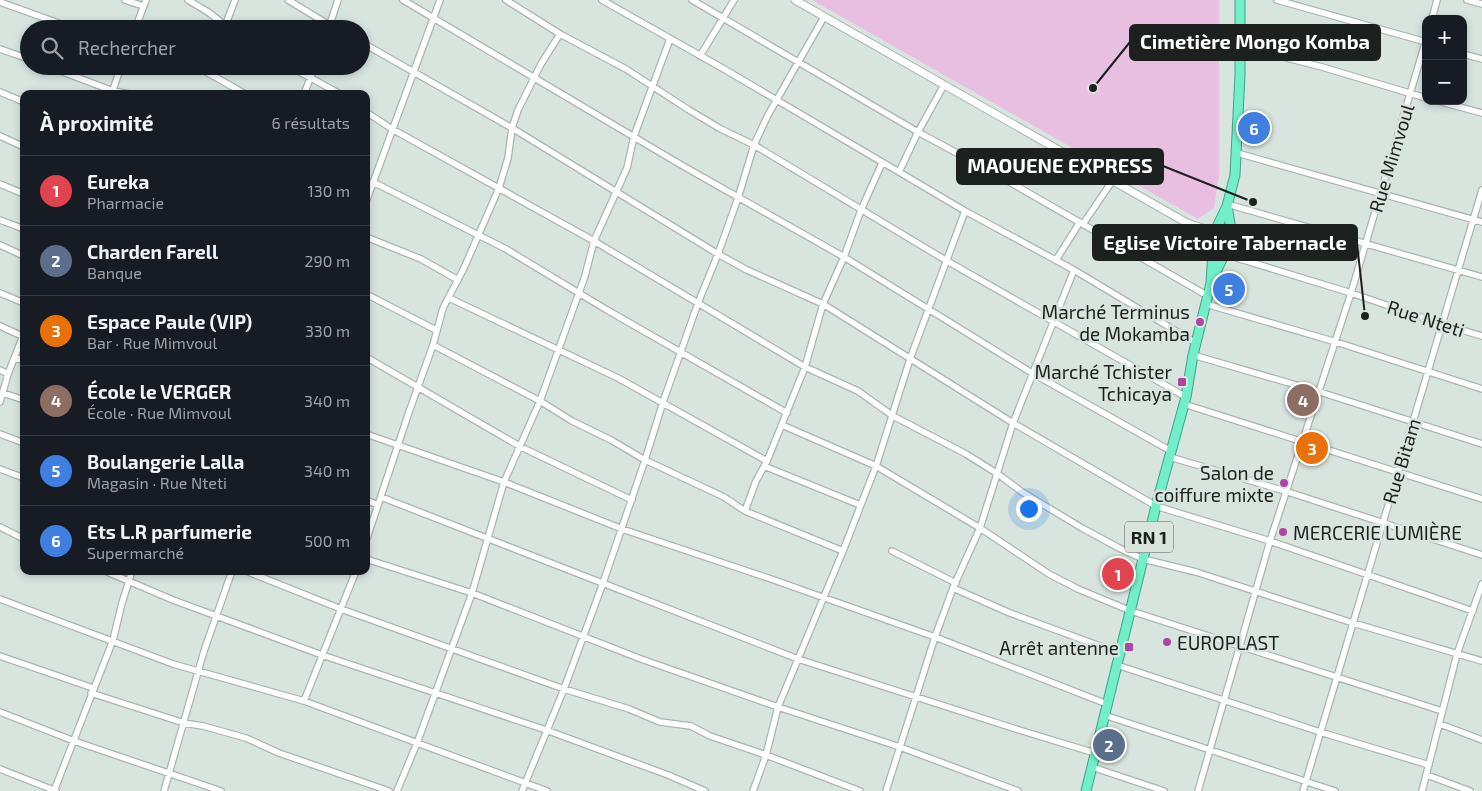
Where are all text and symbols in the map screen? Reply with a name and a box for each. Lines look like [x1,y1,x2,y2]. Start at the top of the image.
map controls [1422,15,1467,105]
button: + [1422,15,1467,60]
search box [20,20,370,75]
callout: Cimetière Mongo Komba [1130,25,1380,60]
text: Cimetière Mongo Komba [1140,29,1370,53]
icon: search [38,34,66,62]
text: Rechercher [78,36,176,59]
button: − [1422,60,1467,105]
street label: Rue Mimvoul [1364,101,1419,215]
pin: 6 [1238,109,1270,147]
text: À proximité [40,110,154,135]
text: 6 résultats [271,113,350,132]
callout: MAOUENE EXPRESS [957,149,1163,184]
text: MAOUENE EXPRESS [967,153,1153,177]
text: Eureka [87,170,149,193]
text: 1 [53,181,59,200]
text: 130 m [308,181,350,200]
text: Pharmacie [87,193,164,212]
callout: Eglise Victoire Tabernacle [1093,225,1357,260]
text: Eglise Victoire Tabernacle [1103,230,1347,254]
text: Charden Farell [87,240,218,263]
text: 2 [51,251,61,270]
text: 290 m [305,251,350,270]
text: Banque [87,263,142,282]
pin: 5 [1213,270,1245,308]
street label: Rue Nteti [1384,295,1468,341]
place label: Marché Terminus de Mokamba [1042,300,1190,345]
text: Espace Paule (VIP) [87,310,252,333]
marker: Marché Terminus de Mokamba [1194,316,1206,328]
text: 3 [51,321,61,340]
text: 330 m [305,321,350,340]
text: Bar · Rue Mimvoul [87,333,217,352]
place label: Marché Tchister Tchicaya [1035,360,1172,405]
marker: Marché Tchister Tchicaya [1176,376,1188,388]
text: École le VERGER [87,380,231,403]
pin: 4 [1287,381,1319,419]
text: 4 [51,391,61,410]
text: 340 m [304,391,350,410]
text: École · Rue Mimvoul [87,403,232,422]
street label: Rue Bitam [1377,416,1425,506]
pin: 3 [1296,429,1328,467]
text: Boulangerie Lalla [87,450,244,473]
text: 5 [52,461,60,480]
text: 340 m [304,461,350,480]
place label: Salon de coiffure mixte [1154,461,1274,506]
text: Magasin · Rue Nteti [87,473,227,492]
marker: Salon de coiffure mixte [1278,477,1290,489]
your location [1016,496,1042,522]
text: Ets L.R parfumerie [87,520,252,543]
place label: MERCERIE LUMIÈRE [1293,521,1462,544]
road number: RN 1 [1125,522,1173,552]
marker: MERCERIE LUMIÈRE [1277,526,1289,538]
text: 6 [51,531,61,550]
text: 500 m [305,531,350,550]
text: Supermarché [87,543,184,562]
pin: 1 [1102,555,1134,593]
place label: EUROPLAST [1177,631,1279,654]
place label: Arrêt antenne [999,636,1119,659]
marker: EUROPLAST [1161,636,1173,648]
marker: Arrêt antenne [1123,641,1135,653]
pin: 2 [1093,726,1125,764]

